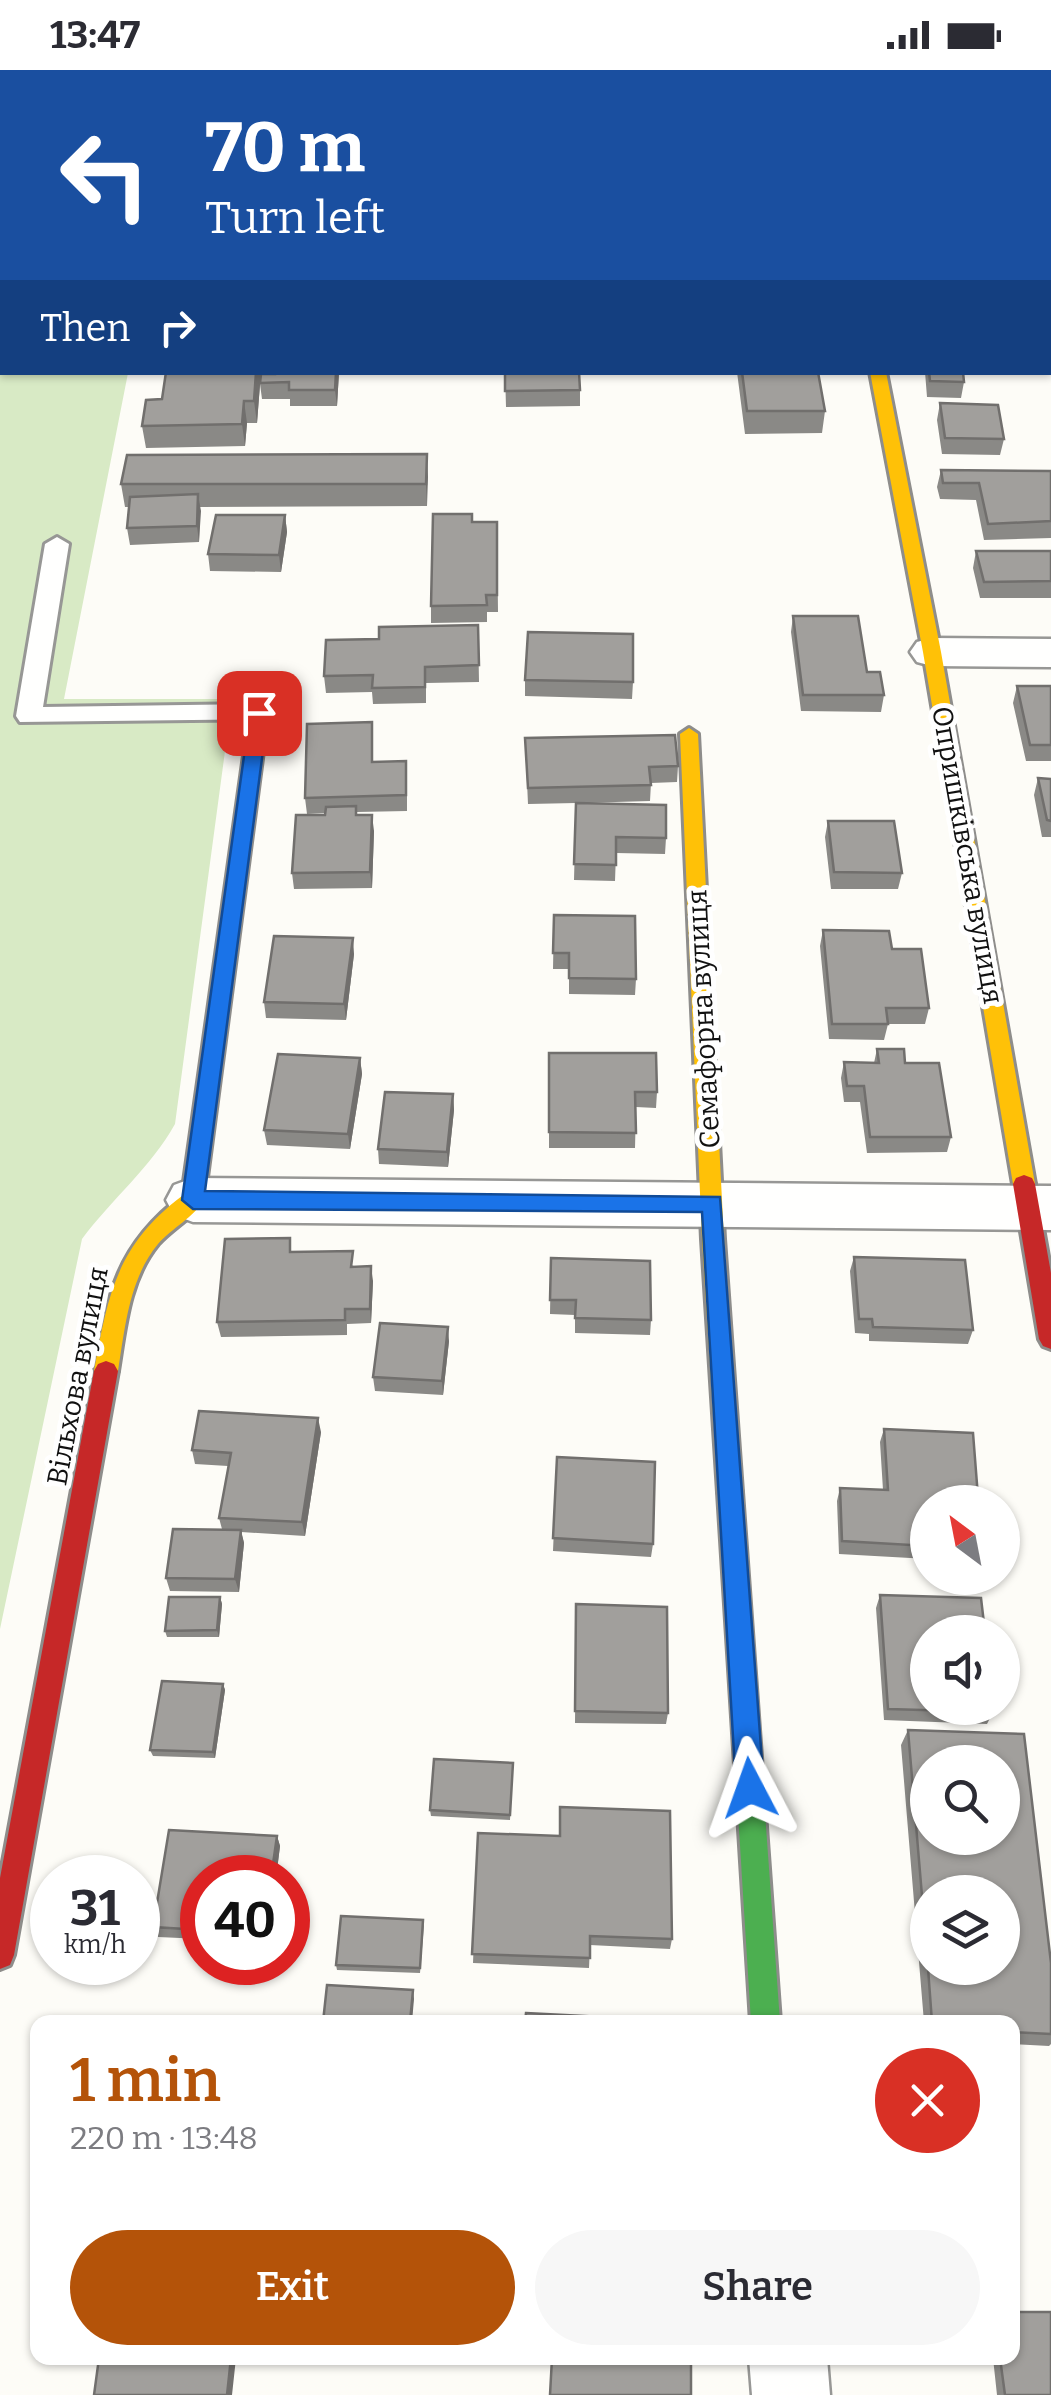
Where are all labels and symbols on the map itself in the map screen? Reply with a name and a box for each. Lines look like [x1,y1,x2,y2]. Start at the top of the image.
pin [217,671,302,756]
street label: Опришківська вулиця [925,704,1010,1006]
street label: Семафорна вулиця [680,889,727,1149]
street label: Вільхова вулиця [40,1264,115,1488]
north arrow [910,1485,1020,1595]
position arrow [698,1736,802,1840]
speed limit sign: 40 [180,1855,310,1985]

